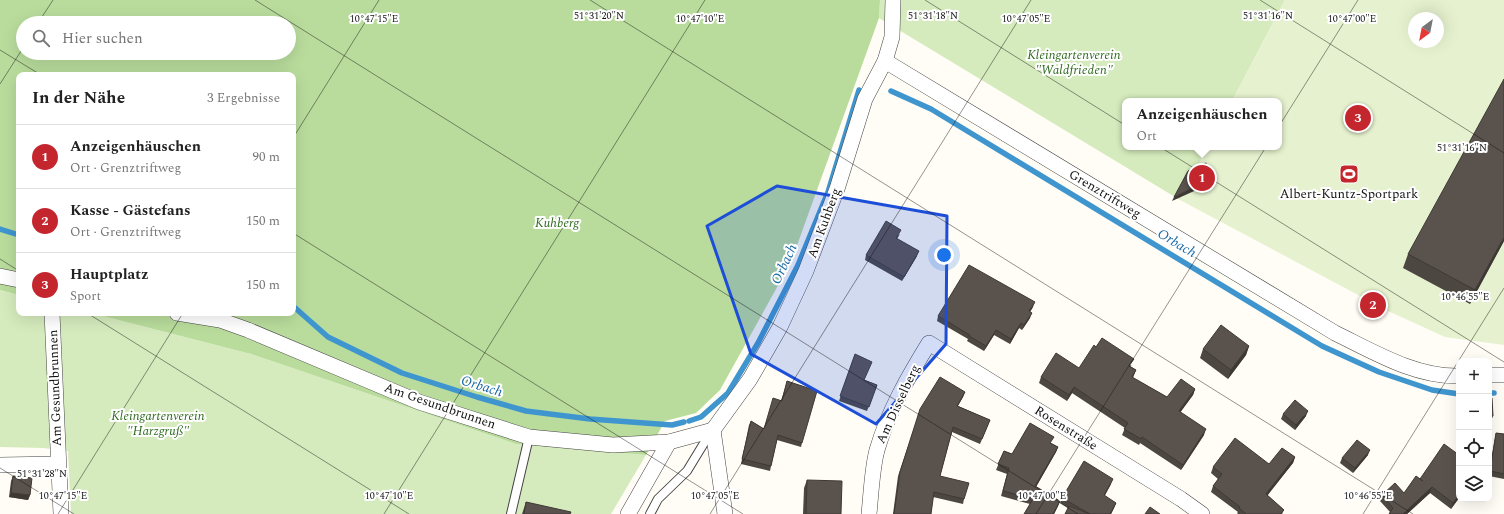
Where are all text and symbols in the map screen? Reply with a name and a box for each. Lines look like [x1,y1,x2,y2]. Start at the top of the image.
text: 51°31'20"N [574,8,624,24]
text: 51°31'18"N [908,8,958,24]
text: 51°31'16"N [1243,8,1293,24]
text: 10°47'15"E [350,11,398,27]
text: 10°47'10"E [676,11,724,27]
text: 10°47'05"E [1002,11,1050,27]
text: 10°47'00"E [1328,11,1376,27]
north arrow [1408,12,1444,48]
search box [16,16,296,60]
icon: search [30,27,52,49]
text: Hier suchen [62,27,143,50]
park label: Kleingartenverein "Waldfrieden" [1027,45,1121,80]
text: In der Nähe [32,85,125,111]
text: 3 Ergebnisse [207,88,280,108]
popup [1122,98,1282,150]
text: Anzeigenhäuschen [1136,103,1268,126]
pin: 3 [1345,103,1371,133]
text: Ort [1136,126,1157,146]
text: Anzeigenhäuschen [70,135,201,158]
text: 51°31'16"N [1437,140,1487,156]
text: 1 [41,147,49,167]
text: 90 m [253,147,280,167]
text: Ort · Grenztriftweg [70,158,181,178]
pin: 1 [1189,163,1215,193]
sports icon: Albert-Kuntz-Sportpark [1338,163,1360,185]
street label: Grenztriftweg [1065,164,1145,224]
place label: Albert-Kuntz-Sportpark [1280,184,1418,204]
street label: Am Kuhberg [802,185,846,261]
text: Kasse - Gästefans [70,199,190,222]
text: 2 [41,211,49,231]
text: 150 m [246,211,280,231]
park label: Kuhberg [535,213,580,233]
text: Ort · Grenztriftweg [70,222,181,242]
water label: Orbach [1153,223,1201,263]
water label: Orbach [766,240,802,288]
your location [934,245,954,265]
text: Hauptplatz [70,263,149,286]
text: 3 [41,275,49,295]
text: 150 m [246,275,280,295]
text: Sport [70,286,101,306]
text: 10°46'55"E [1441,289,1489,305]
pin: 2 [1360,290,1386,320]
street label: Am Gesundbrunnen [43,329,67,447]
map controls [1456,358,1492,502]
button: + [1456,358,1492,394]
street label: Am Disselberg [871,361,925,447]
water label: Orbach [459,370,505,402]
street label: Am Gesundbrunnen [381,378,499,435]
button: − [1456,394,1492,430]
street label: Rosenstraße [1031,401,1101,455]
park label: Kleingartenverein "Harzgruß" [111,406,205,441]
button: locate [1456,430,1492,466]
text: 51°31'28"N [17,466,67,482]
button: layers [1456,466,1492,502]
text: 10°47'15"E [39,488,87,504]
text: 10°47'10"E [365,488,413,504]
text: 10°47'05"E [691,488,739,504]
text: 10°47'00"E [1018,488,1066,504]
text: 10°46'55"E [1344,488,1392,504]

